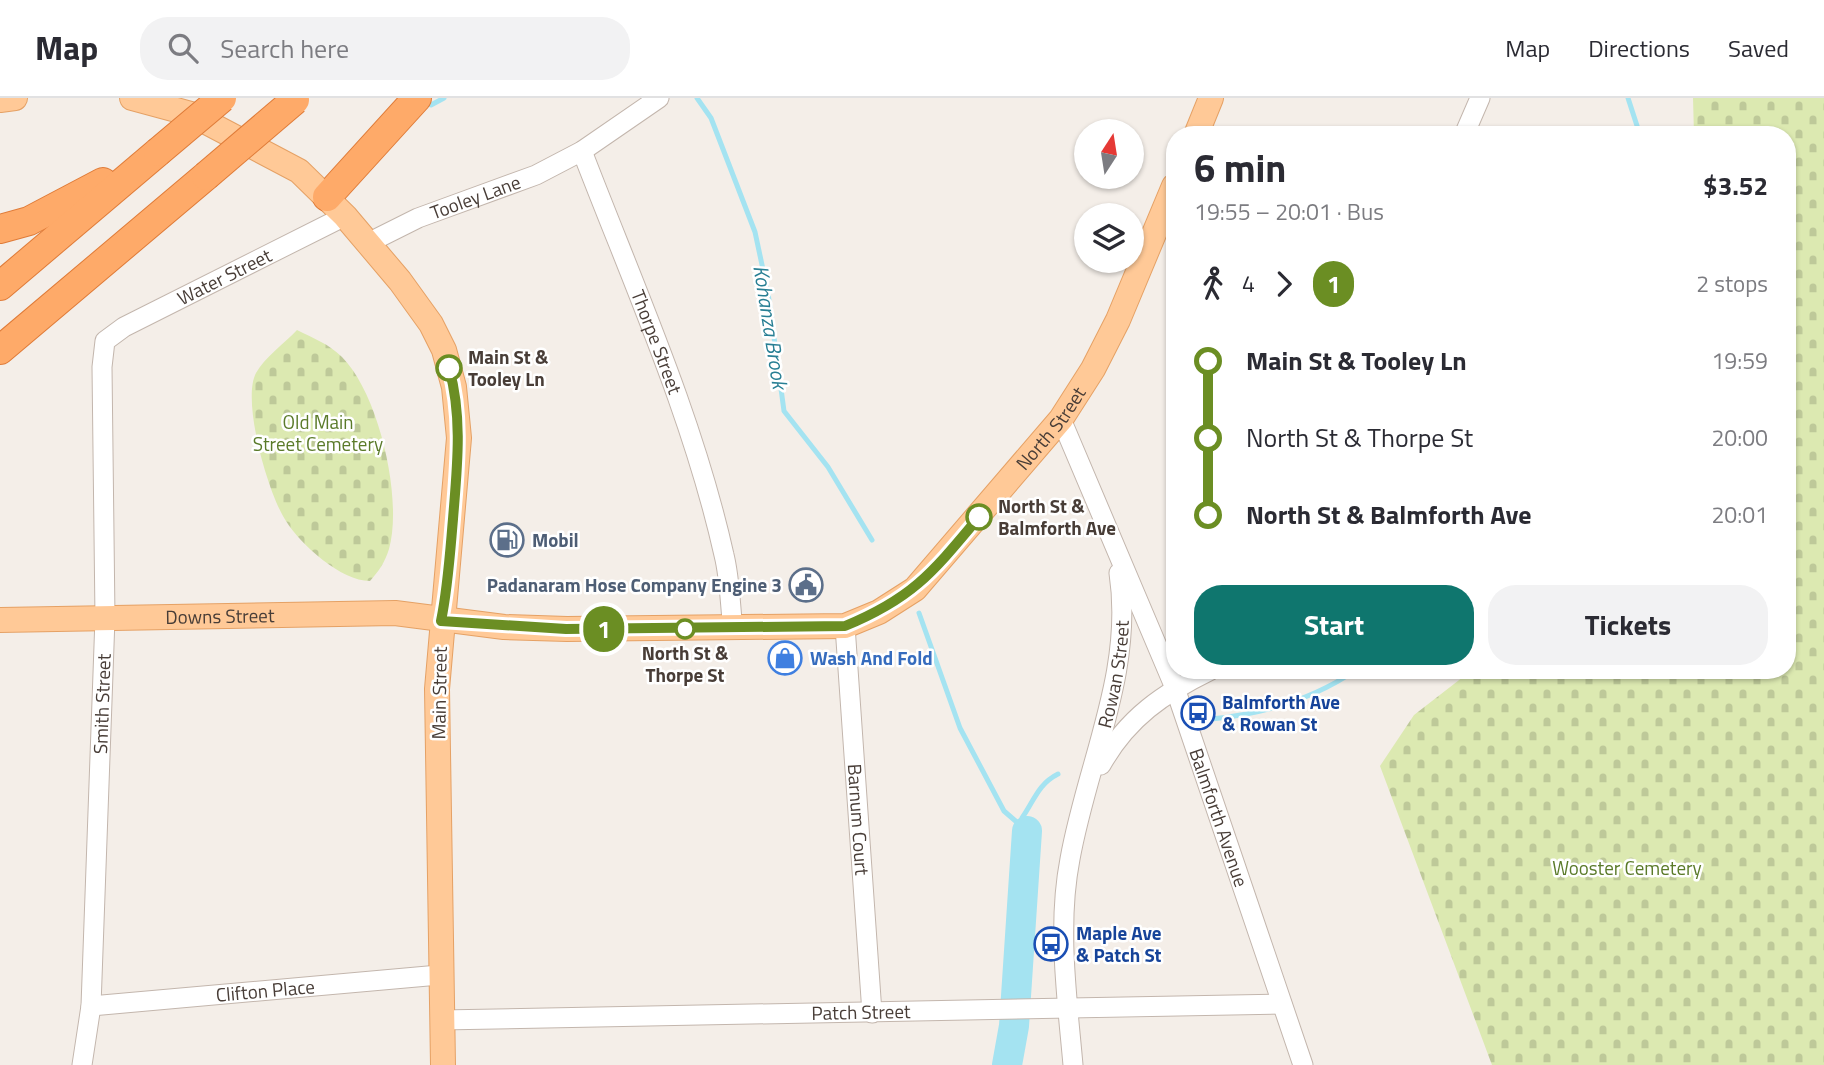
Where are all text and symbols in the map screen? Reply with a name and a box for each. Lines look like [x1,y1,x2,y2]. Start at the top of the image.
search box [140,17,630,80]
text: Map [35,23,98,73]
icon: search [164,29,202,67]
text: Search here [220,29,349,68]
text: Map [1505,30,1550,66]
text: Directions [1588,30,1690,66]
text: Saved [1728,30,1789,66]
north arrow [1074,119,1144,189]
map controls [1074,119,1144,273]
text: 6 min [1194,139,1286,197]
text: $3.52 [1703,166,1768,205]
street label: Tooley Lane [426,167,524,226]
text: 19:55 – 20:01 · Bus [1194,194,1384,229]
button: layers [1074,203,1144,273]
street label: Water Street [172,240,277,312]
water label: Kohanza Brook [745,263,797,394]
icon: walk [1194,265,1232,303]
icon: forward [1265,265,1303,303]
text: 4 [1242,266,1255,301]
text: 1 [1327,266,1340,302]
text: 2 stops [1696,266,1768,301]
street label: Thorpe Street [624,285,690,398]
text: Main St & Tooley Ln [1246,341,1467,380]
place label: Main St & Tooley Ln [468,342,549,393]
text: 19:59 [1711,343,1768,378]
marker: Main St & Tooley Ln [436,355,462,381]
street label: North Street [1008,380,1092,476]
park label: Old Main Street Cemetery [253,407,383,458]
text: North St & Thorpe St [1246,418,1473,457]
text: 20:00 [1711,420,1768,455]
place label: North St & Balmforth Ave [998,491,1116,542]
text: North St & Balmforth Ave [1246,495,1532,534]
text: 20:01 [1711,497,1768,532]
marker: North St & Balmforth Ave [966,504,992,530]
fuel station icon: Mobil [488,521,526,559]
place label: Mobil [532,525,579,554]
public building icon: Padanaram Hose Company Engine 3 [787,566,825,604]
place label: Padanaram Hose Company Engine 3 [487,570,782,599]
button: Start [1194,585,1474,665]
button: Tickets [1488,585,1768,665]
street label: Downs Street [165,600,275,631]
line badge: 1 [581,606,627,652]
text: 1 [597,611,611,647]
marker: North St & Thorpe St [675,619,695,639]
street label: Rowan Street [1089,620,1136,731]
place label: North St & Thorpe St [642,638,729,689]
shop icon: Wash And Fold [766,639,804,677]
place label: Wash And Fold [810,643,933,672]
street label: Main Street [423,646,454,740]
street label: Smith Street [85,653,118,755]
place label: Balmforth Ave & Rowan St [1222,687,1340,738]
bus stop icon: Balmforth Ave & Rowan St [1179,694,1217,732]
street label: Balmforth Avenue [1182,744,1256,891]
street label: Barnum Court [841,763,877,877]
park label: Wooster Cemetery [1552,853,1702,882]
place label: Maple Ave & Patch St [1076,918,1162,969]
bus stop icon: Maple Ave & Patch St [1032,925,1070,963]
street label: Clifton Place [215,971,316,1009]
street label: Patch Street [811,996,911,1027]

